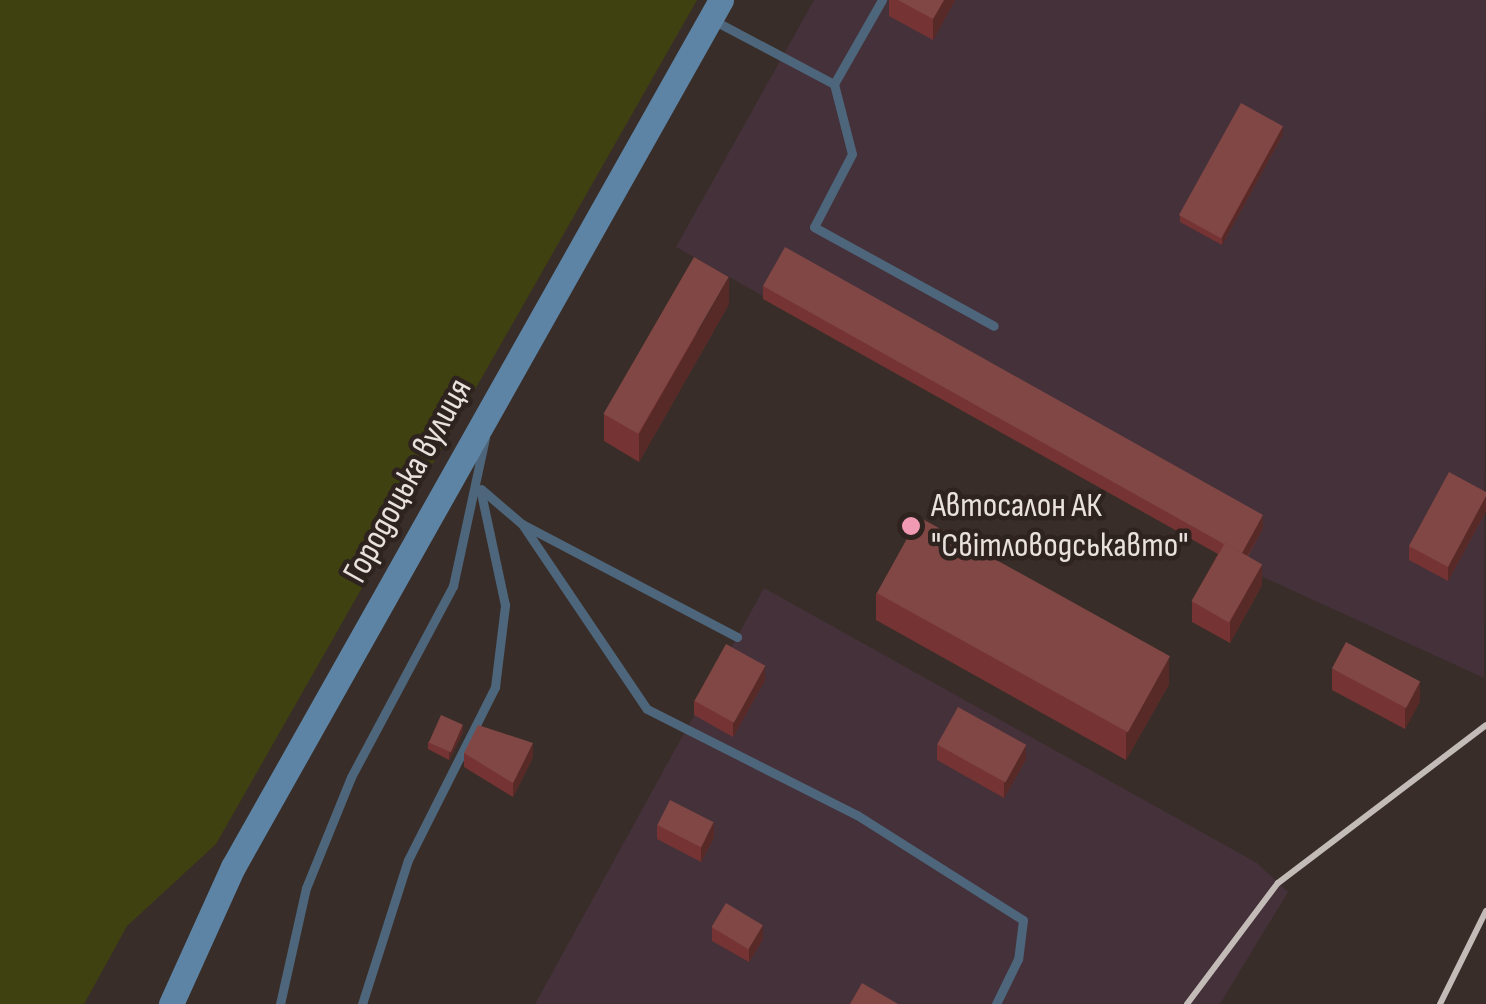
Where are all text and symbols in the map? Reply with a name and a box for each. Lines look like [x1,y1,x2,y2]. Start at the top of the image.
street label: Городоцька вулиця [335,372,481,590]
place label: Автосалон АК "Світловодськавто" [931,485,1188,567]
marker: Автосалон АК "Світловодськавто" [900,515,922,537]

